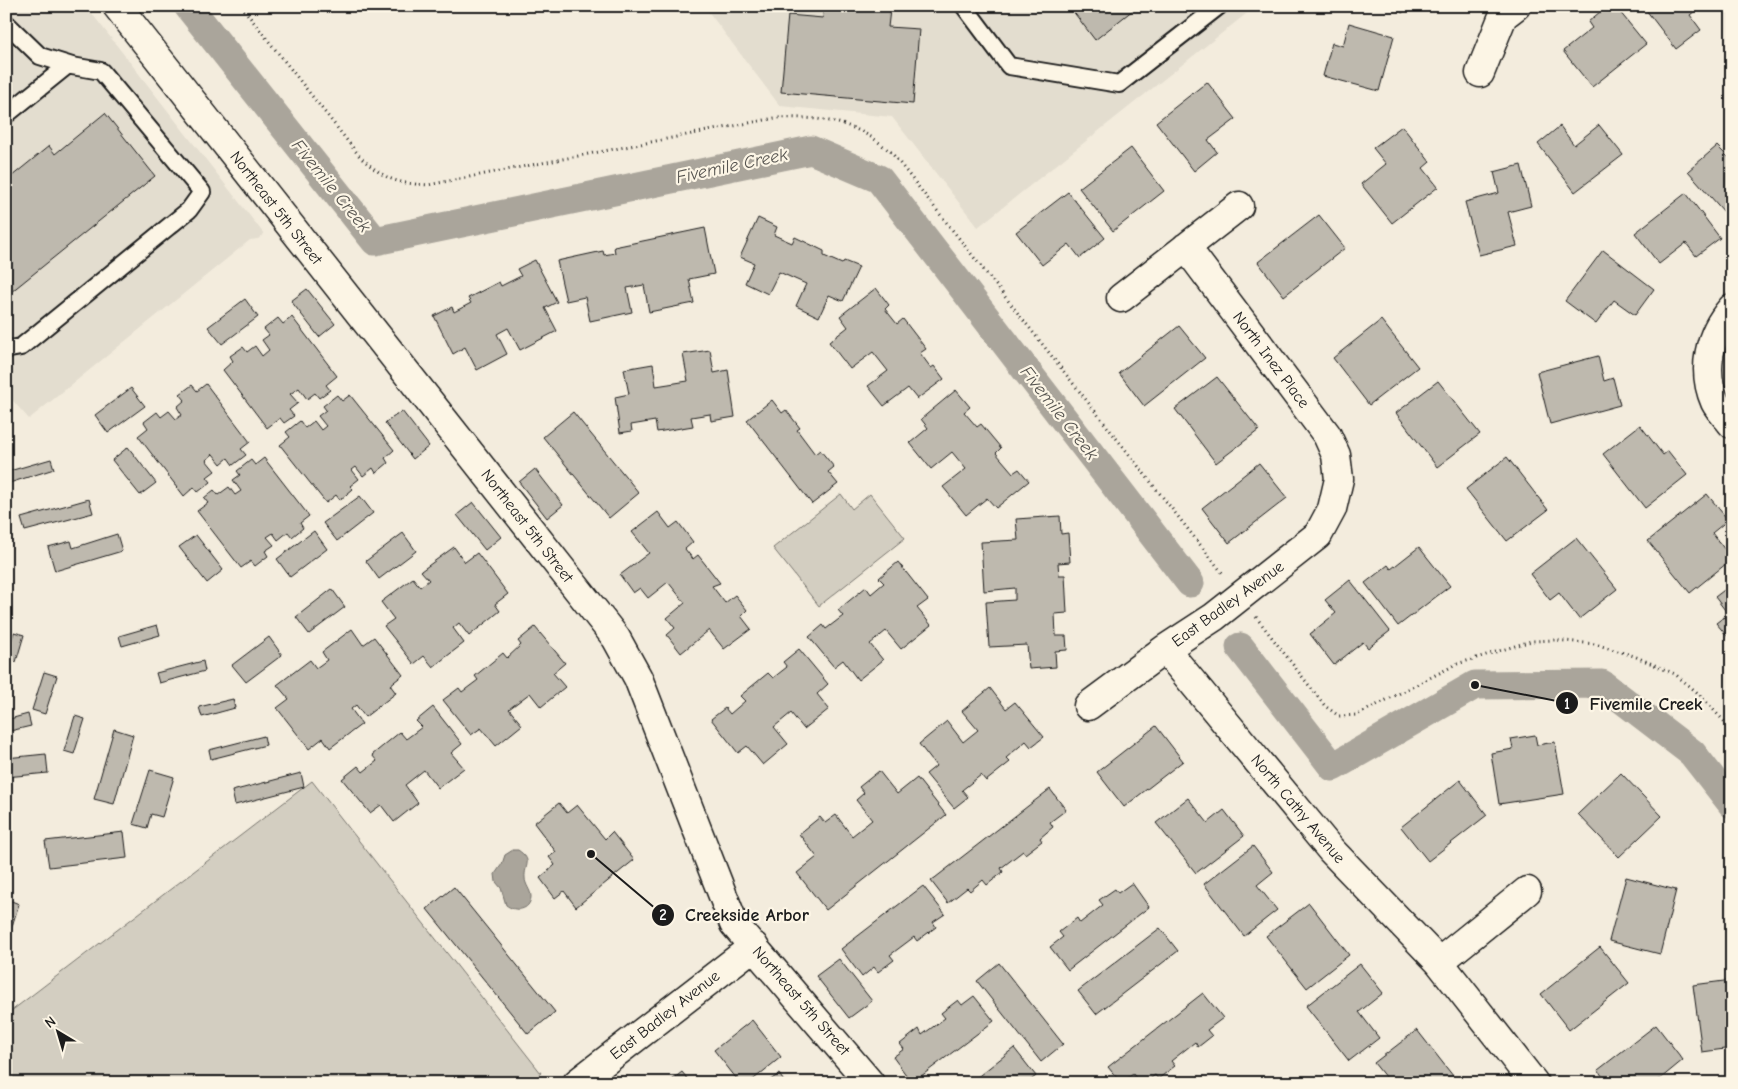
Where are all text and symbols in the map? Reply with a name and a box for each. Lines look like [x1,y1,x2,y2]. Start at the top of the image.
water label: Fivemile Creek [287,135,375,237]
water label: Fivemile Creek [674,144,790,188]
street label: Northeast 5th Street [226,148,326,268]
street label: North Inez Place [1229,308,1313,412]
water label: Fivemile Creek [1016,362,1102,464]
street label: Northeast 5th Street [477,466,577,586]
street label: East Badley Avenue [1169,557,1287,651]
callout: Fivemile Creek [1554,687,1713,720]
text: Fivemile Creek [1589,694,1703,715]
text: 1 [1564,695,1570,713]
street label: North Cathy Avenue [1247,751,1349,867]
callout: Creekside Arbor [650,899,819,932]
text: Creekside Arbor [685,905,810,926]
text: 2 [659,906,667,924]
street label: Northeast 5th Street [749,943,854,1060]
street label: East Badley Avenue [607,967,723,1063]
north arrow [32,1006,82,1056]
text: N [41,1013,59,1032]

